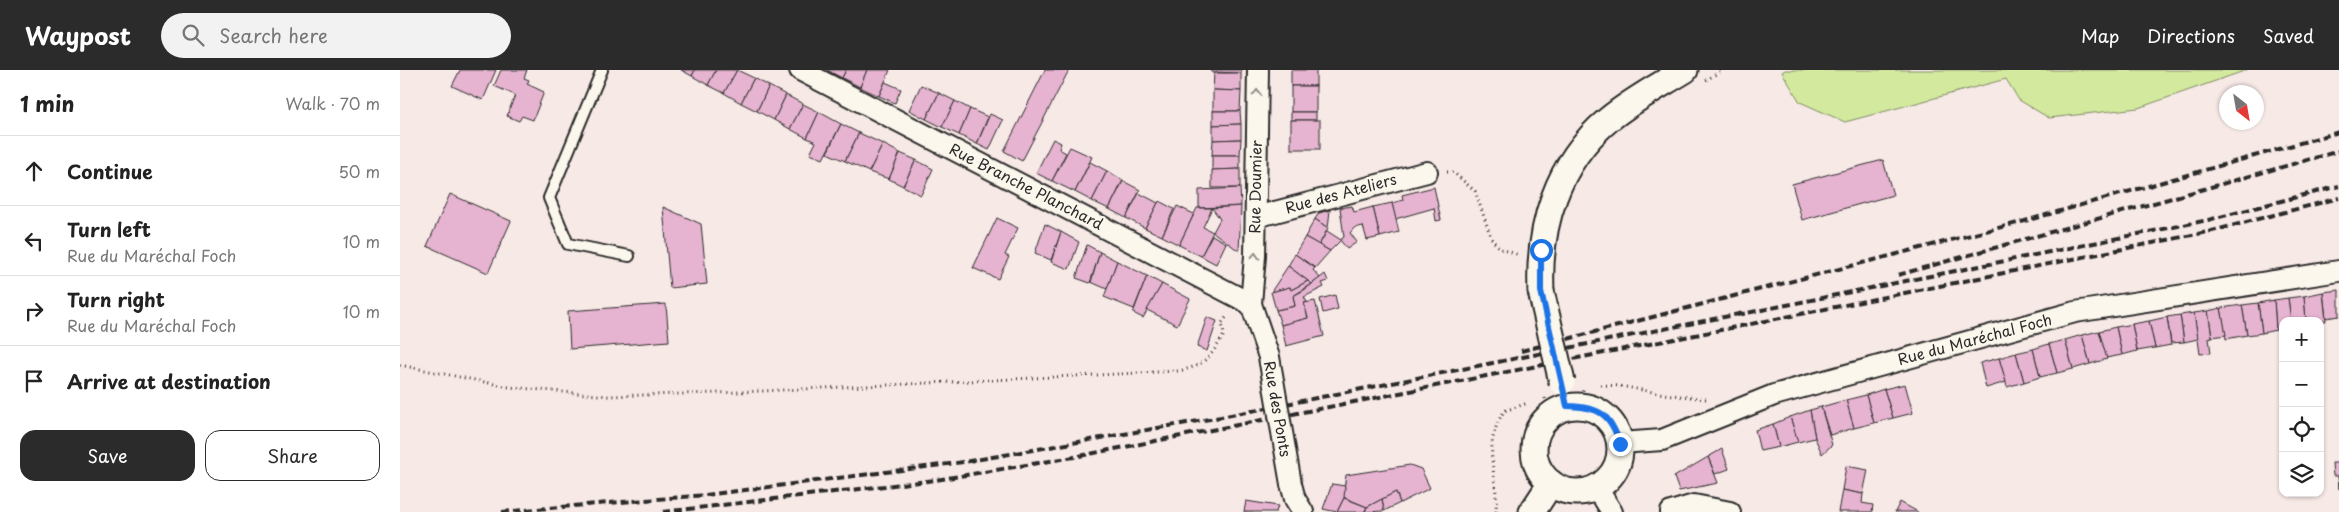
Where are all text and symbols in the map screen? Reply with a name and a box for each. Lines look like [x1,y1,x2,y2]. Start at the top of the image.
search box [161,13,511,58]
text: Waypost [25,17,131,53]
icon: search [179,21,207,49]
text: Search here [219,21,328,49]
text: Map [2081,22,2119,49]
text: Directions [2147,22,2235,49]
text: Saved [2263,22,2314,49]
north arrow [2219,85,2264,130]
text: 1 min [20,87,74,119]
one-way arrow [1252,89,1262,97]
text: Walk · 70 m [285,91,380,115]
street label: Rue Branche Planchard [946,137,1108,235]
street label: Rue Doumier [1242,140,1267,234]
icon: ahead [20,157,48,185]
text: Continue [67,157,153,185]
text: 50 m [339,159,380,183]
street label: Rue des Ateliers [1282,167,1399,218]
text: Turn left [67,215,151,243]
icon: left [20,227,48,255]
text: 10 m [343,229,380,253]
route start [1530,239,1553,262]
text: Rue du Maréchal Foch [67,243,236,267]
one-way arrow [1249,252,1260,260]
text: Turn right [67,285,165,313]
icon: right [20,297,48,325]
text: 10 m [343,299,380,323]
street label: Rue du Maréchal Foch [1895,307,2054,370]
text: Rue du Maréchal Foch [67,313,236,337]
map controls [2279,317,2324,497]
button: + [2279,317,2324,362]
street label: Rue des Ponts [1259,359,1298,459]
button: − [2279,362,2324,407]
icon: arrive [20,367,48,395]
text: Arrive at destination [67,367,271,395]
button: locate [2279,407,2324,452]
button: Save [20,430,195,481]
button: Share [205,430,380,481]
route end [1609,433,1632,456]
button: layers [2279,452,2324,497]

